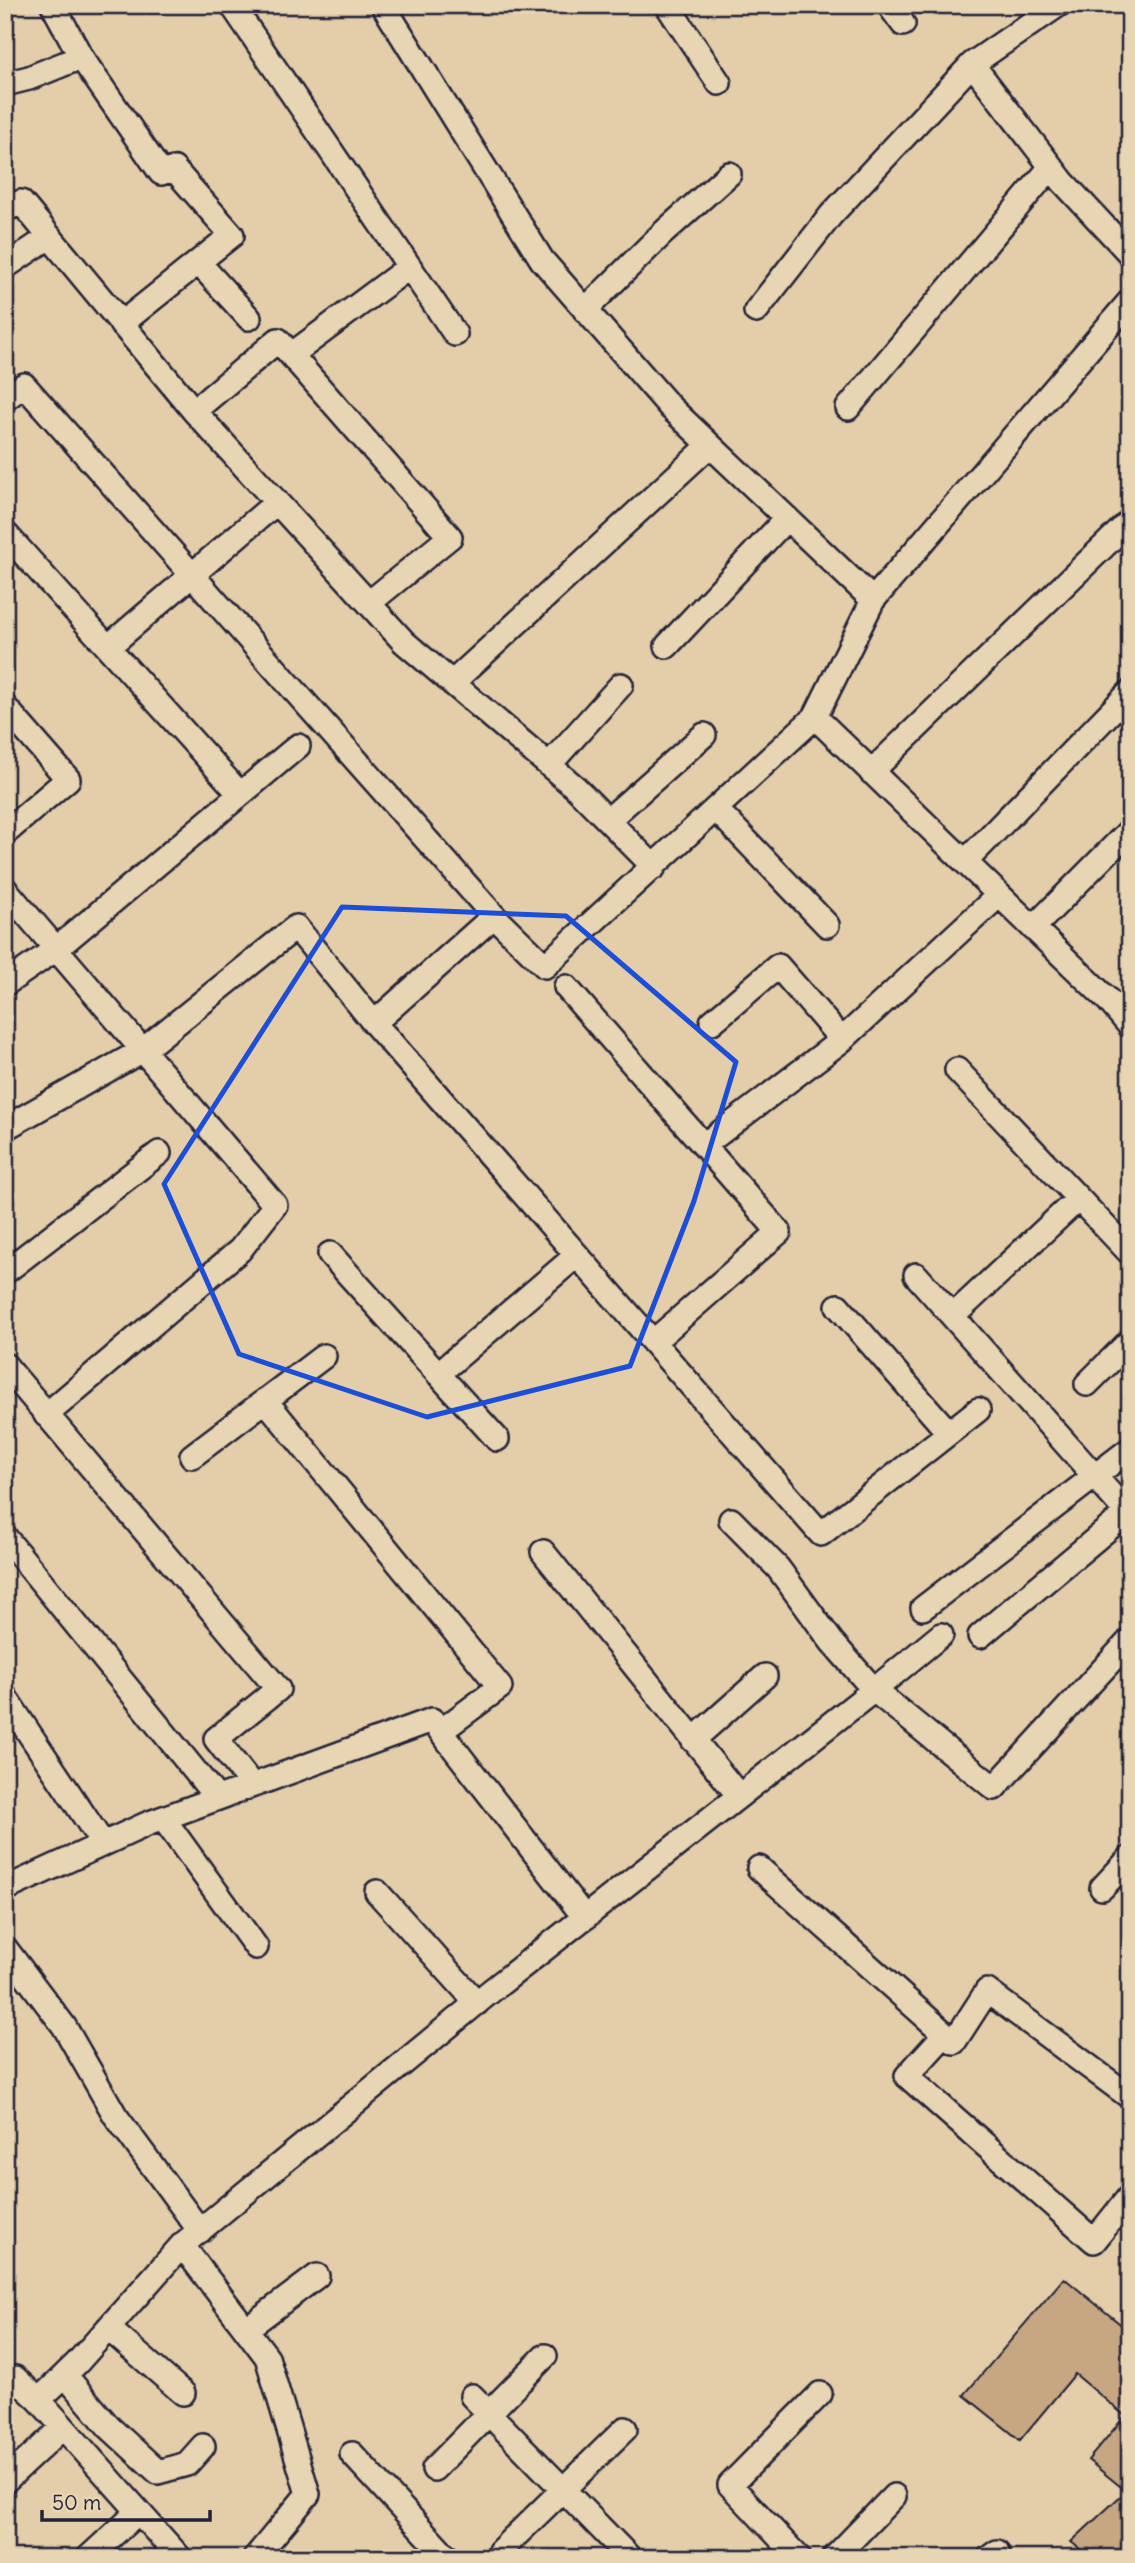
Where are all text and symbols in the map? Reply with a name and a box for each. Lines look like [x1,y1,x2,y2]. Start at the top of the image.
scale bar [42,2479,210,2523]
text: 50 m [52,2489,101,2516]

